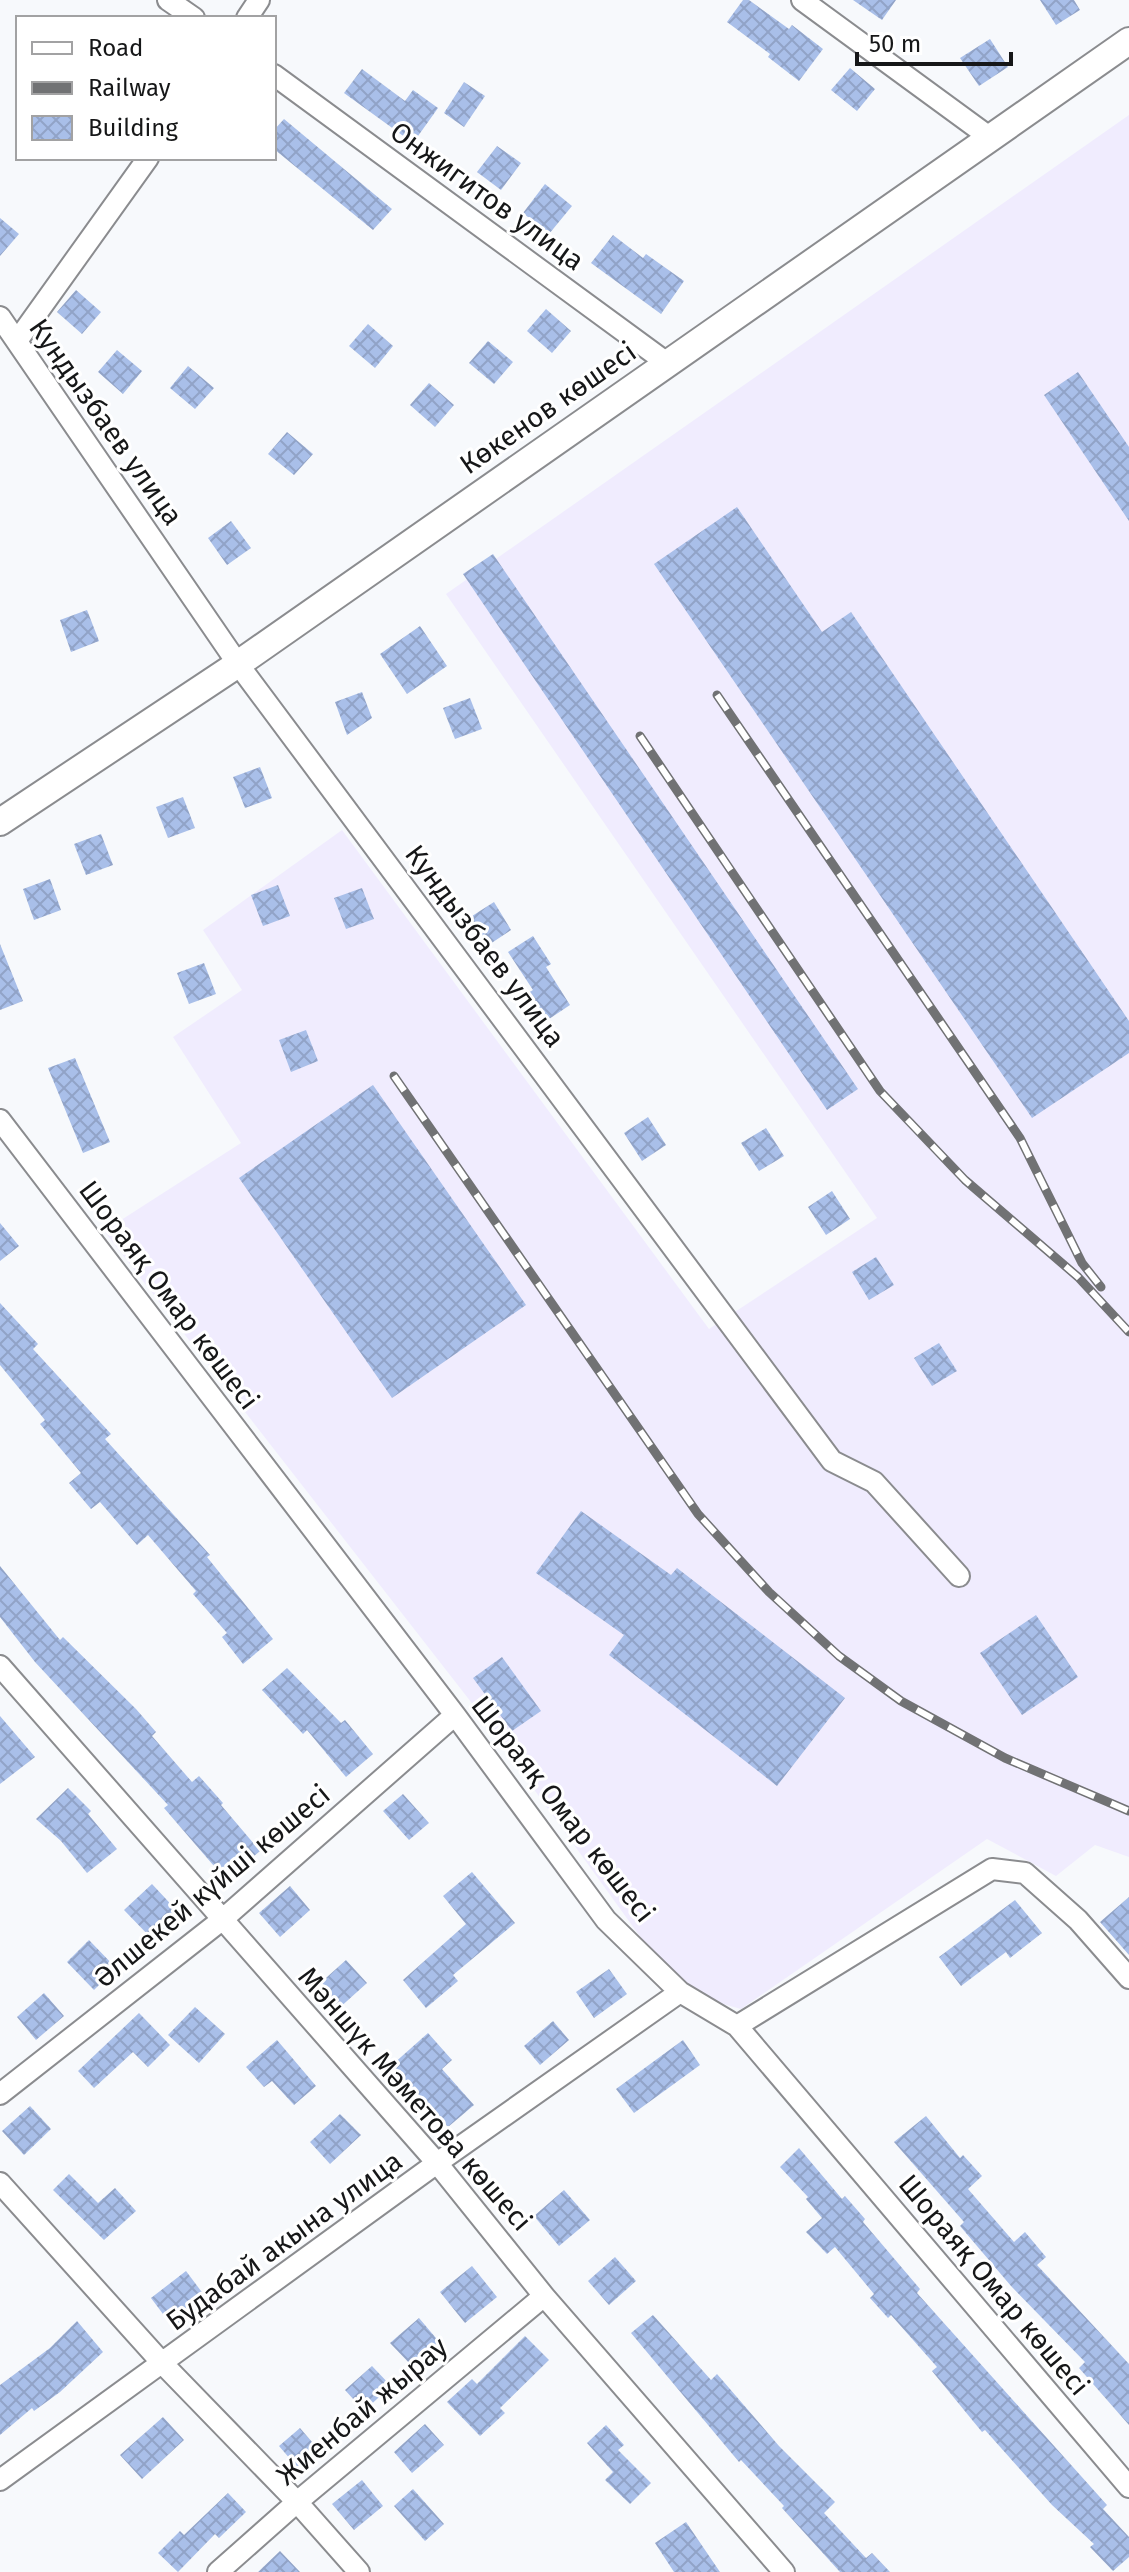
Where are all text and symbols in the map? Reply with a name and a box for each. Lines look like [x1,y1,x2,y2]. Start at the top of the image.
legend [16,16,276,160]
scale bar [857,16,1011,66]
text: 50 m [869,30,921,58]
text: Road [88,34,143,62]
text: Railway [88,74,171,102]
text: Building [88,114,178,142]
street label: Онжигитов улица [384,115,590,277]
street label: Кундызбаев улица [22,312,190,532]
street label: Көкенов көшесі [453,335,643,481]
street label: Кундызбаев улица [398,838,572,1054]
street label: Шораяқ Омар көшесі [72,1174,266,1416]
street label: Шораяқ Омар көшесі [464,1689,662,1929]
street label: Әлшекей күйші көшесі [87,1778,337,1994]
street label: Мәншүк Мәметова көшесі [292,1960,538,2238]
street label: Будабай акына улица [160,2144,408,2338]
street label: Шораяқ Омар көшесі [892,2168,1096,2402]
street label: Жиенбай жырау [270,2330,454,2492]

